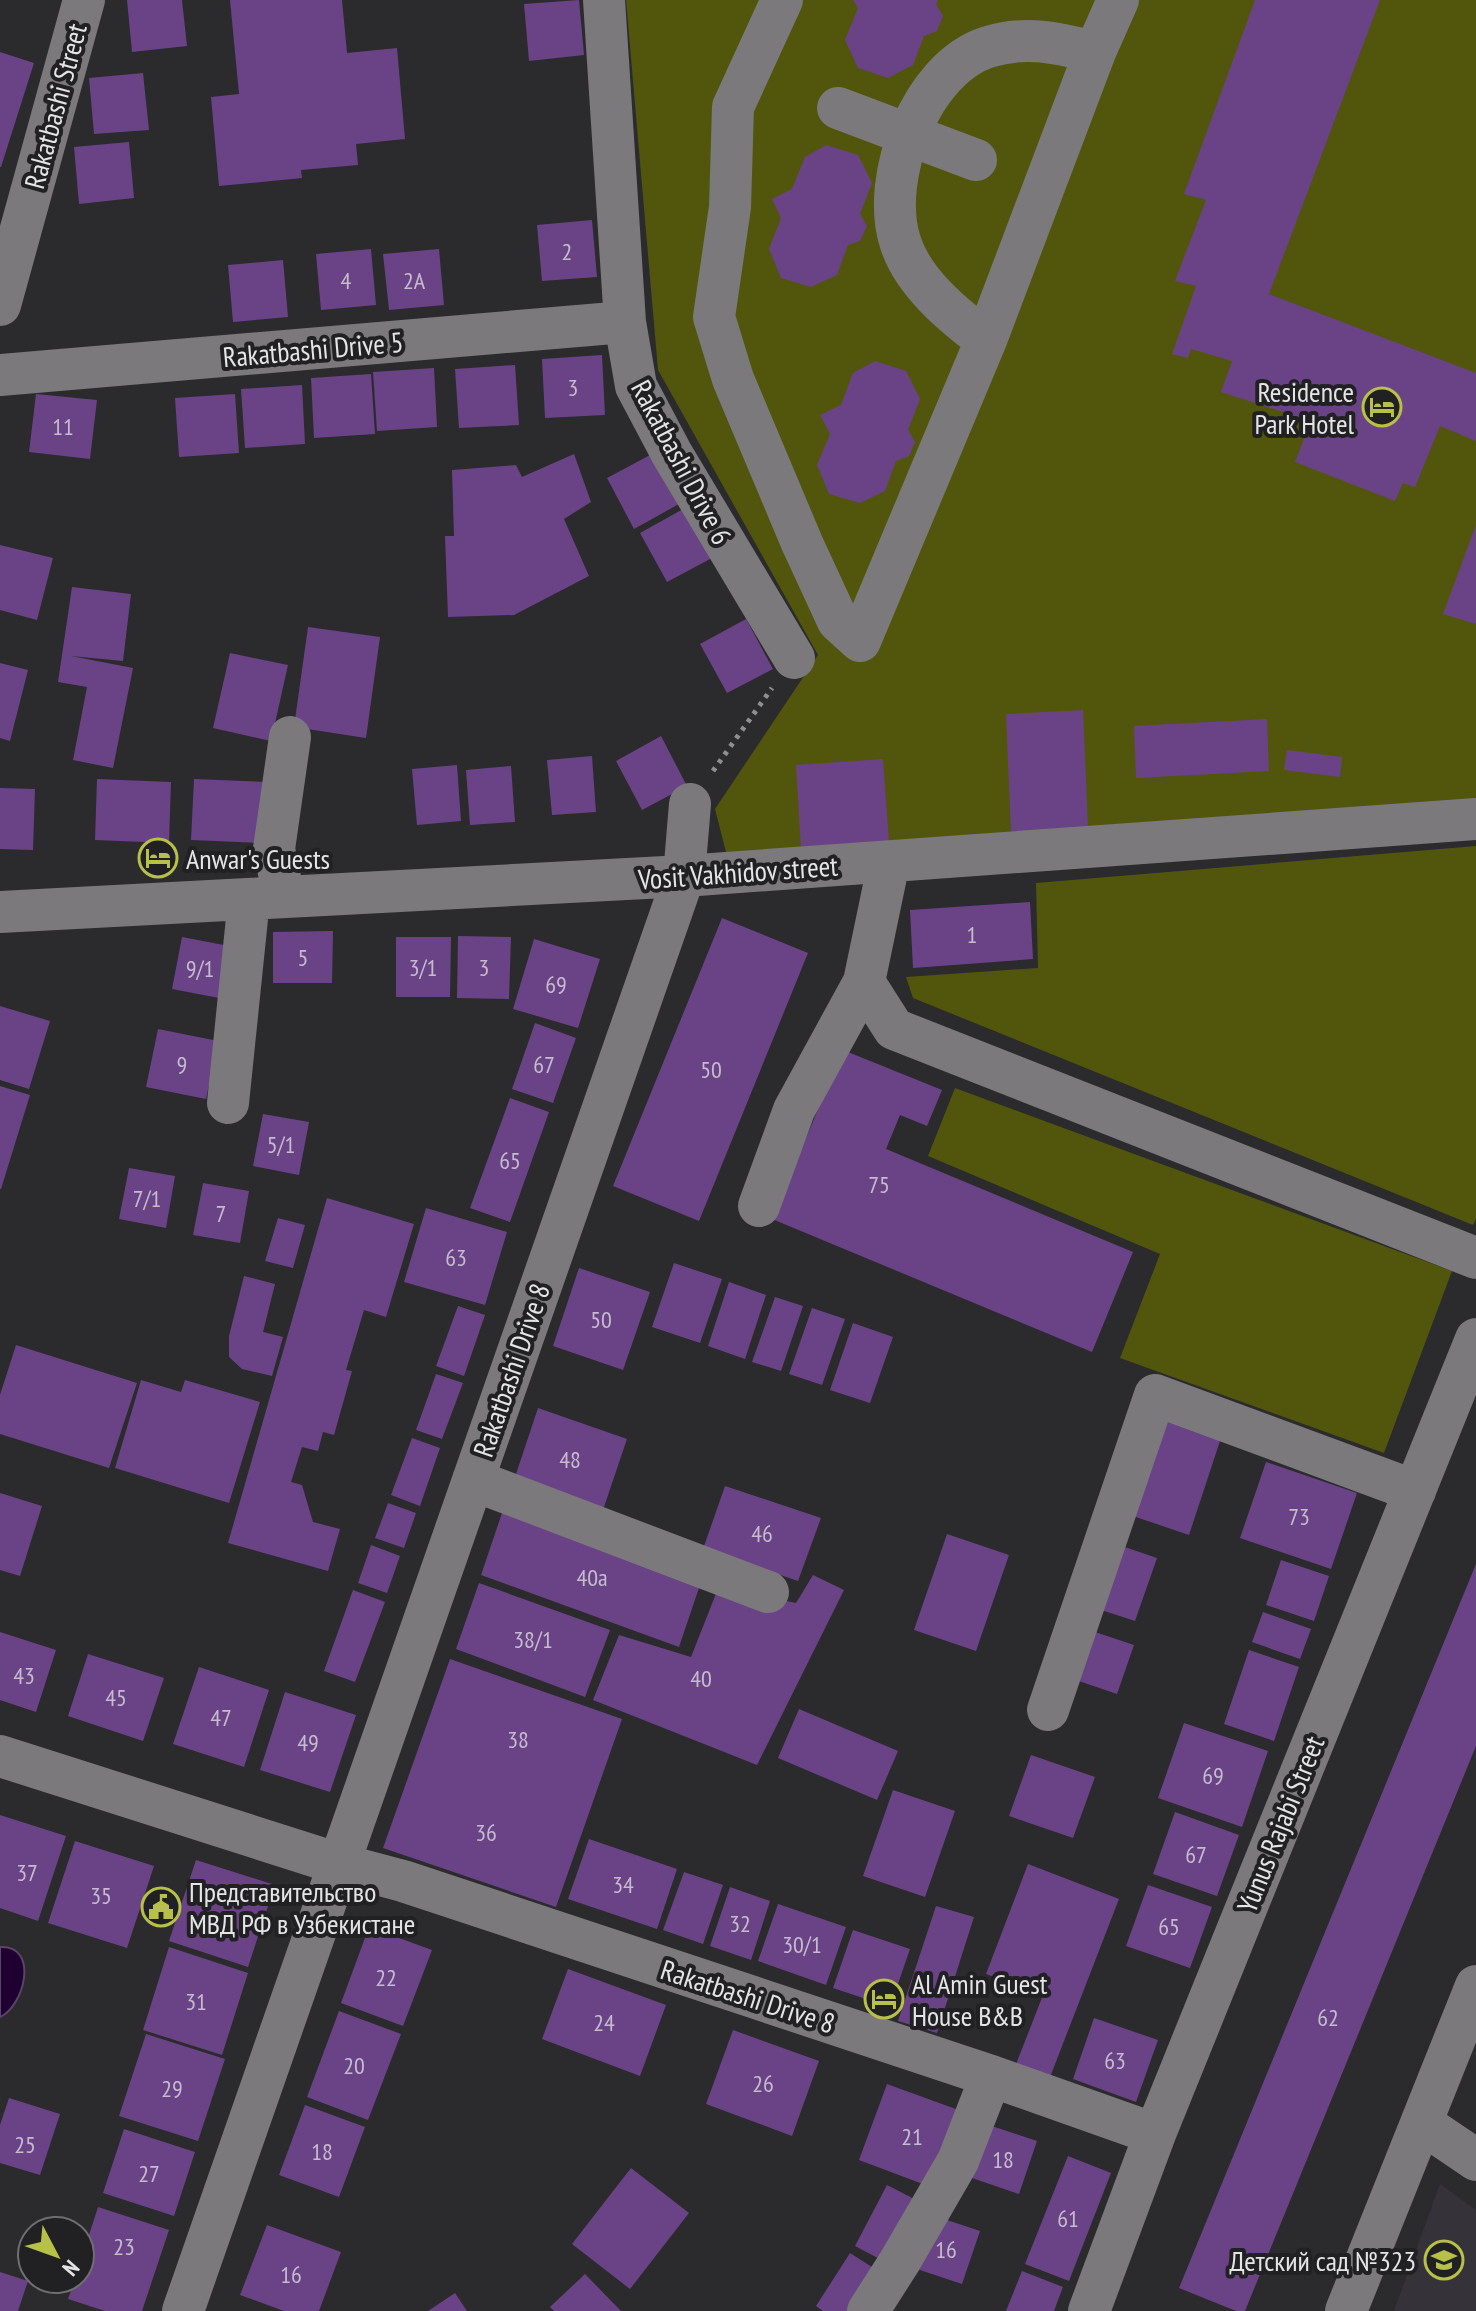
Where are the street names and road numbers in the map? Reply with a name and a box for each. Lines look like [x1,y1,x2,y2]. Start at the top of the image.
street label: Rakatbashi Street [15,19,95,193]
street label: Rakatbashi Drive 5 [221,323,405,375]
street label: Rakatbashi Drive 6 [623,373,741,551]
street label: Vosit Vakhidov street [636,847,839,897]
street label: Rakatbashi Drive 8 [464,1278,558,1462]
street label: Yunus Rajabi Street [1228,1730,1332,1918]
street label: Rakatbashi Drive 8 [656,1950,840,2042]

